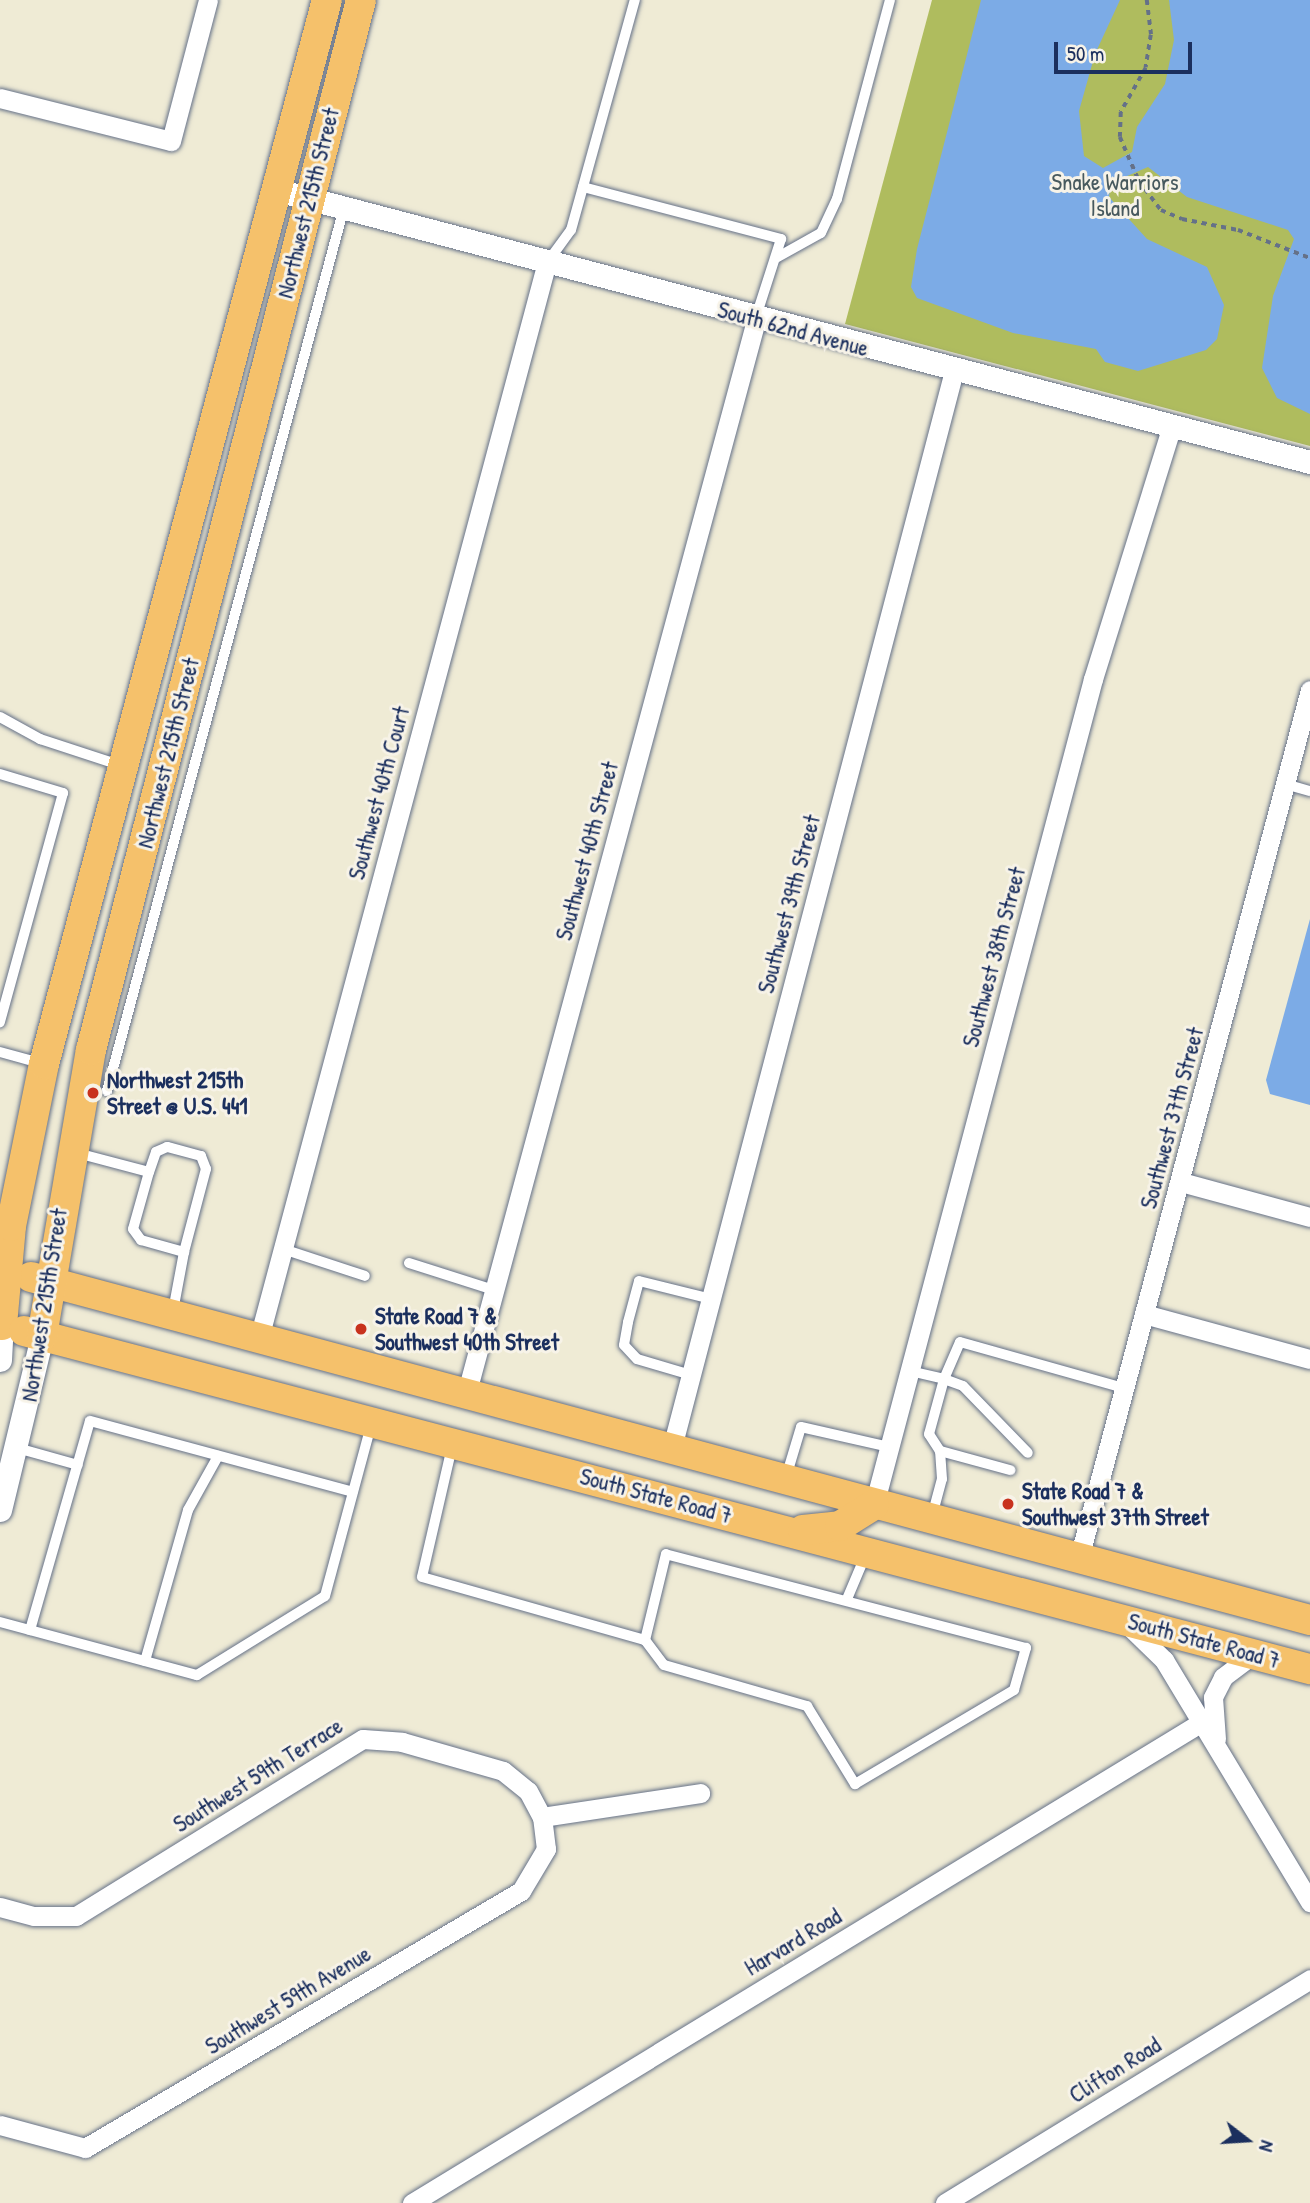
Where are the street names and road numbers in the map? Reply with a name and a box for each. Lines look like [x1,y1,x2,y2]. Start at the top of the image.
street label: Northwest 215th Street [271,105,345,301]
street label: South 62nd Avenue [715,296,871,362]
street label: Northwest 215th Street [131,655,205,851]
street label: Southwest 40th Court [343,703,415,883]
street label: Southwest 40th Street [550,759,624,943]
street label: Southwest 39th Street [752,812,826,996]
street label: Southwest 38th Street [957,864,1031,1050]
street label: Southwest 37th Street [1135,1024,1209,1212]
street label: Northwest 215th Street [15,1207,73,1403]
street label: South State Road 7 [577,1462,735,1530]
street label: South State Road 7 [1125,1607,1283,1675]
street label: Southwest 59th Terrace [168,1712,348,1838]
street label: Harvard Road [740,1902,846,1982]
street label: Southwest 59th Avenue [200,1940,376,2060]
street label: Clifton Road [1064,2031,1166,2109]

